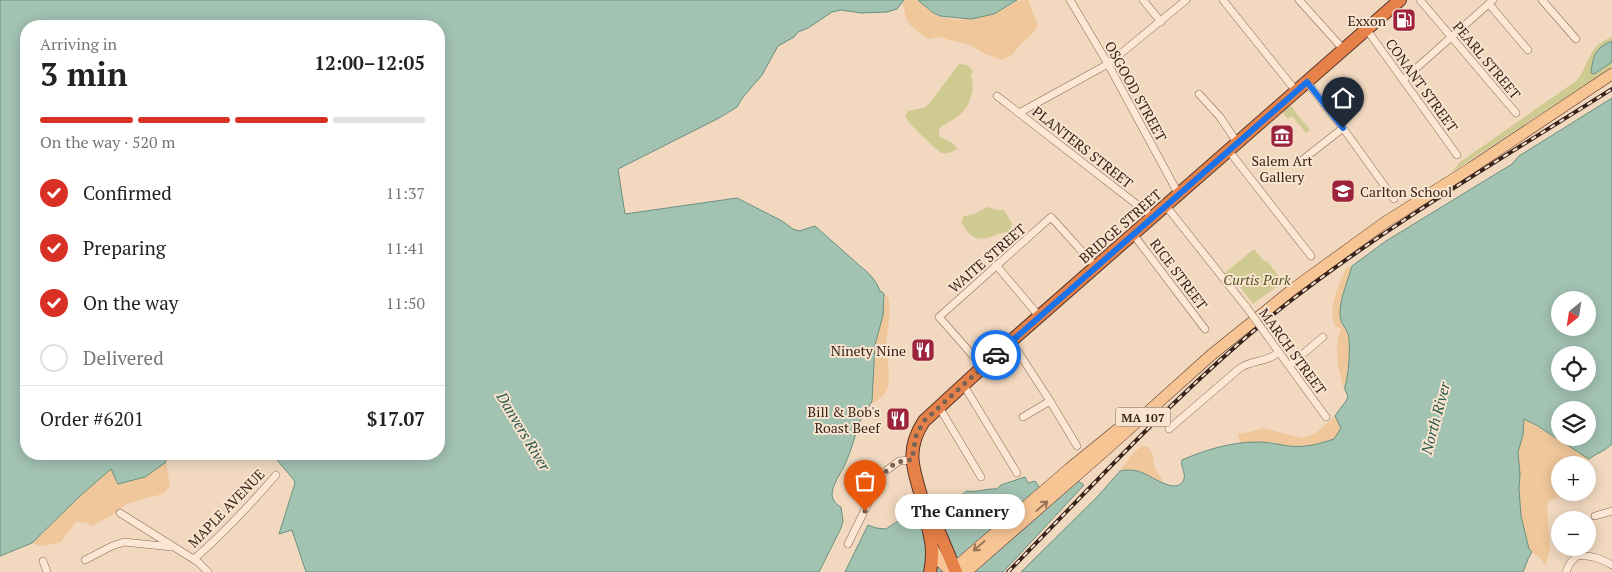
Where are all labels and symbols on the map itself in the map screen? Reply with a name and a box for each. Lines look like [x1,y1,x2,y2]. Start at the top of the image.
fuel station icon: Exxon [1391,7,1417,33]
place label: Exxon [1348,11,1387,30]
street label: PEARL STREET [1449,17,1525,103]
street label: CONANT STREET [1382,34,1463,136]
street label: OSGOOD STREET [1101,38,1172,145]
pin [1322,77,1364,128]
street label: PLANTERS STREET [1029,102,1137,192]
museum icon: Salem Art Gallery [1269,123,1295,149]
place label: Salem Art Gallery [1251,151,1313,186]
school or university icon: Carlton School [1330,178,1356,204]
place label: Carlton School [1360,182,1452,201]
street label: BRIDGE STREET [1075,185,1166,267]
street label: WAITE STREET [944,219,1030,297]
street label: RICE STREET [1146,235,1212,314]
park label: Curtis Park [1223,270,1291,289]
north arrow [1551,291,1596,336]
street label: MARCH STREET [1255,304,1331,398]
courier [971,330,1021,380]
restaurant icon: Ninety Nine [910,337,936,363]
place label: Ninety Nine [831,341,906,360]
water label: North River [1416,379,1455,457]
water label: Danvers River [492,387,556,475]
place label: Bill & Bob's Roast Beef [808,402,881,437]
restaurant icon: Bill & Bob's Roast Beef [885,406,911,432]
road number: MA 107 [1116,408,1170,427]
pin [844,460,886,511]
street label: MAPLE AVENUE [184,464,268,552]
callout: The Cannery [895,494,1025,528]
one-way arrow [1036,500,1049,511]
one-way arrow [972,540,985,552]

